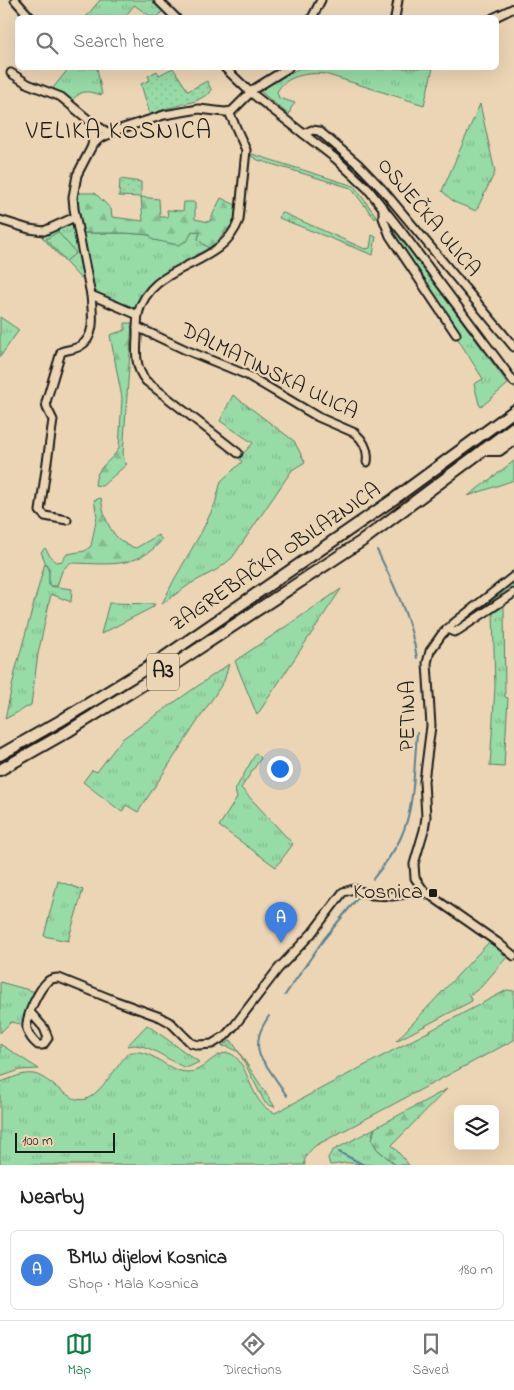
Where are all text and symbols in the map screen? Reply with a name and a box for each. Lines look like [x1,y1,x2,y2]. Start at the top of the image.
search box [15,15,499,70]
icon: search [33,29,61,57]
text: Search here [73,29,164,56]
district label: VELIKA KOSNICA [25,114,212,150]
street label: OSJEČKA ULICA [368,151,488,285]
street label: DALMATINSKA ULICA [174,315,363,429]
street label: ZAGREBAČKA OBILAZNICA [164,475,388,641]
road number: A3 [147,654,179,690]
street label: PETINA [393,681,425,751]
your location [267,756,293,782]
place label: Kosnica [353,877,423,909]
marker: Kosnica [427,887,439,899]
pin: A [265,902,297,943]
map controls [454,1105,499,1150]
button: layers [454,1105,499,1150]
scale bar [15,1130,115,1153]
text: 100 m [22,1131,53,1152]
text: Nearby [20,1183,84,1213]
text: BMW dijelovi Kosnica [68,1245,227,1272]
text: A [32,1258,42,1282]
text: 180 m [459,1258,493,1282]
text: Shop · Mala Kosnica [68,1272,199,1296]
tab: Map [65,1330,93,1381]
tab: Directions [224,1330,282,1381]
tab: Saved [412,1330,449,1381]

